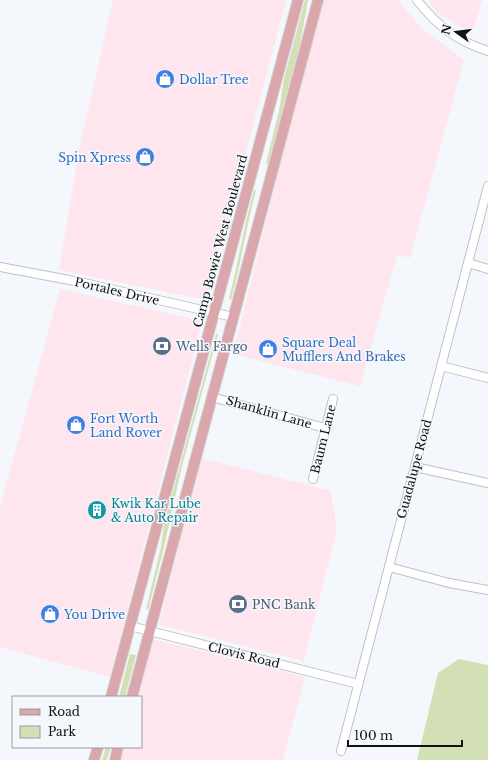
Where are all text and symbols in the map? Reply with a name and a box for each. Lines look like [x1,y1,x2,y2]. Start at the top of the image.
north arrow [436,12,476,52]
text: N [438,22,454,36]
shop icon: Dollar Tree [154,68,176,90]
place label: Dollar Tree [179,72,249,87]
shop icon: Spin Xpress [134,146,156,168]
place label: Spin Xpress [58,150,131,165]
street label: Camp Bowie West Boulevard [190,153,250,329]
street label: Portales Drive [73,274,161,308]
bank icon: Wells Fargo [151,335,173,357]
place label: Square Deal Mufflers And Brakes [282,335,406,364]
shop icon: Square Deal Mufflers And Brakes [257,338,279,360]
place label: Wells Fargo [175,339,248,354]
street label: Shanklin Lane [224,393,314,431]
street label: Baum Lane [307,403,339,475]
place label: Fort Worth Land Rover [90,411,162,440]
shop icon: Fort Worth Land Rover [65,414,87,436]
street label: Guadalupe Road [394,418,434,520]
place label: Kwik Kar Lube & Auto Repair [111,496,201,525]
building icon: Kwik Kar Lube & Auto Repair [86,499,108,521]
bank icon: PNC Bank [227,593,249,615]
place label: PNC Bank [252,597,316,612]
shop icon: You Drive [39,603,61,625]
place label: You Drive [63,607,125,622]
street label: Clovis Road [207,639,281,671]
legend [12,696,142,748]
text: Road [48,704,80,719]
scale bar [348,722,462,748]
text: Park [48,724,76,739]
text: 100 m [354,728,393,743]

